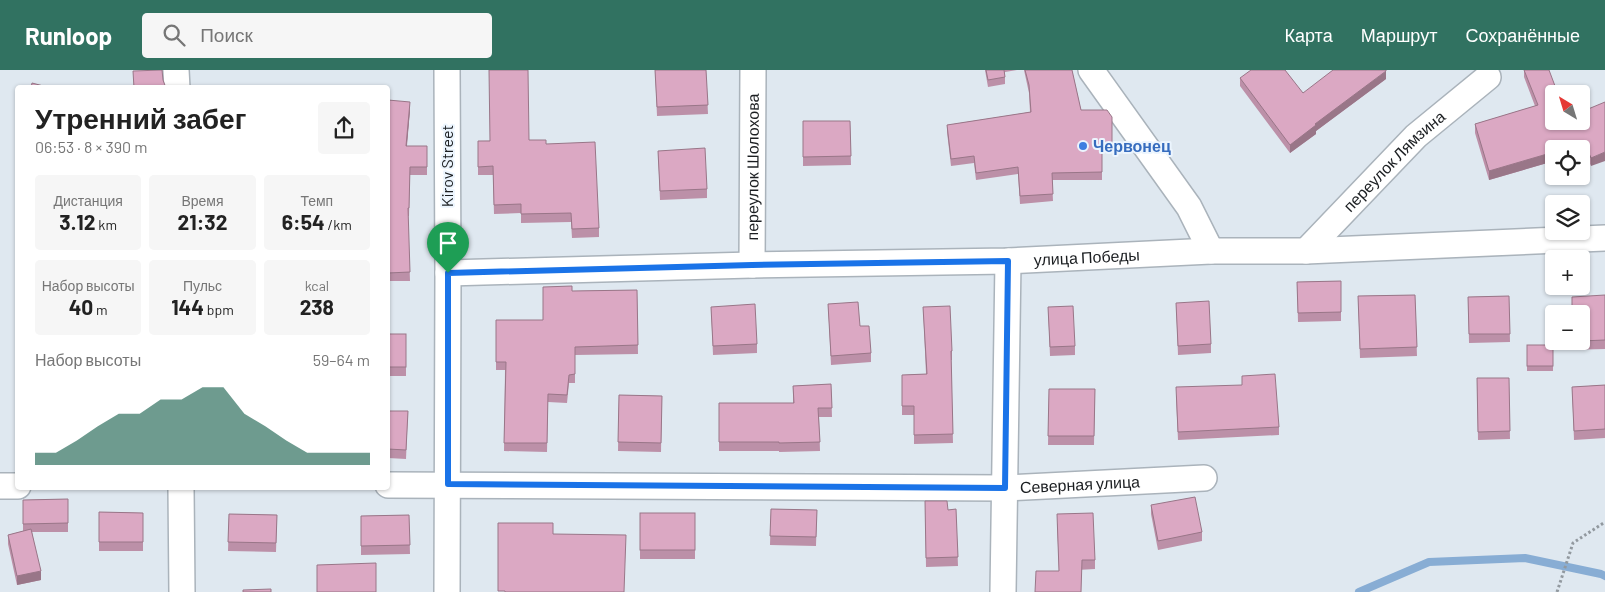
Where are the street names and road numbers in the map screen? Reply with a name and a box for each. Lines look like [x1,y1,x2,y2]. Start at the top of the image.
street label: переулок Шолохова [742,93,762,240]
street label: переулок Лямзина [1339,106,1449,215]
street label: Kirov Street [437,125,456,207]
street label: улица Победы [1033,245,1140,269]
street label: Северная улица [1019,471,1140,496]

